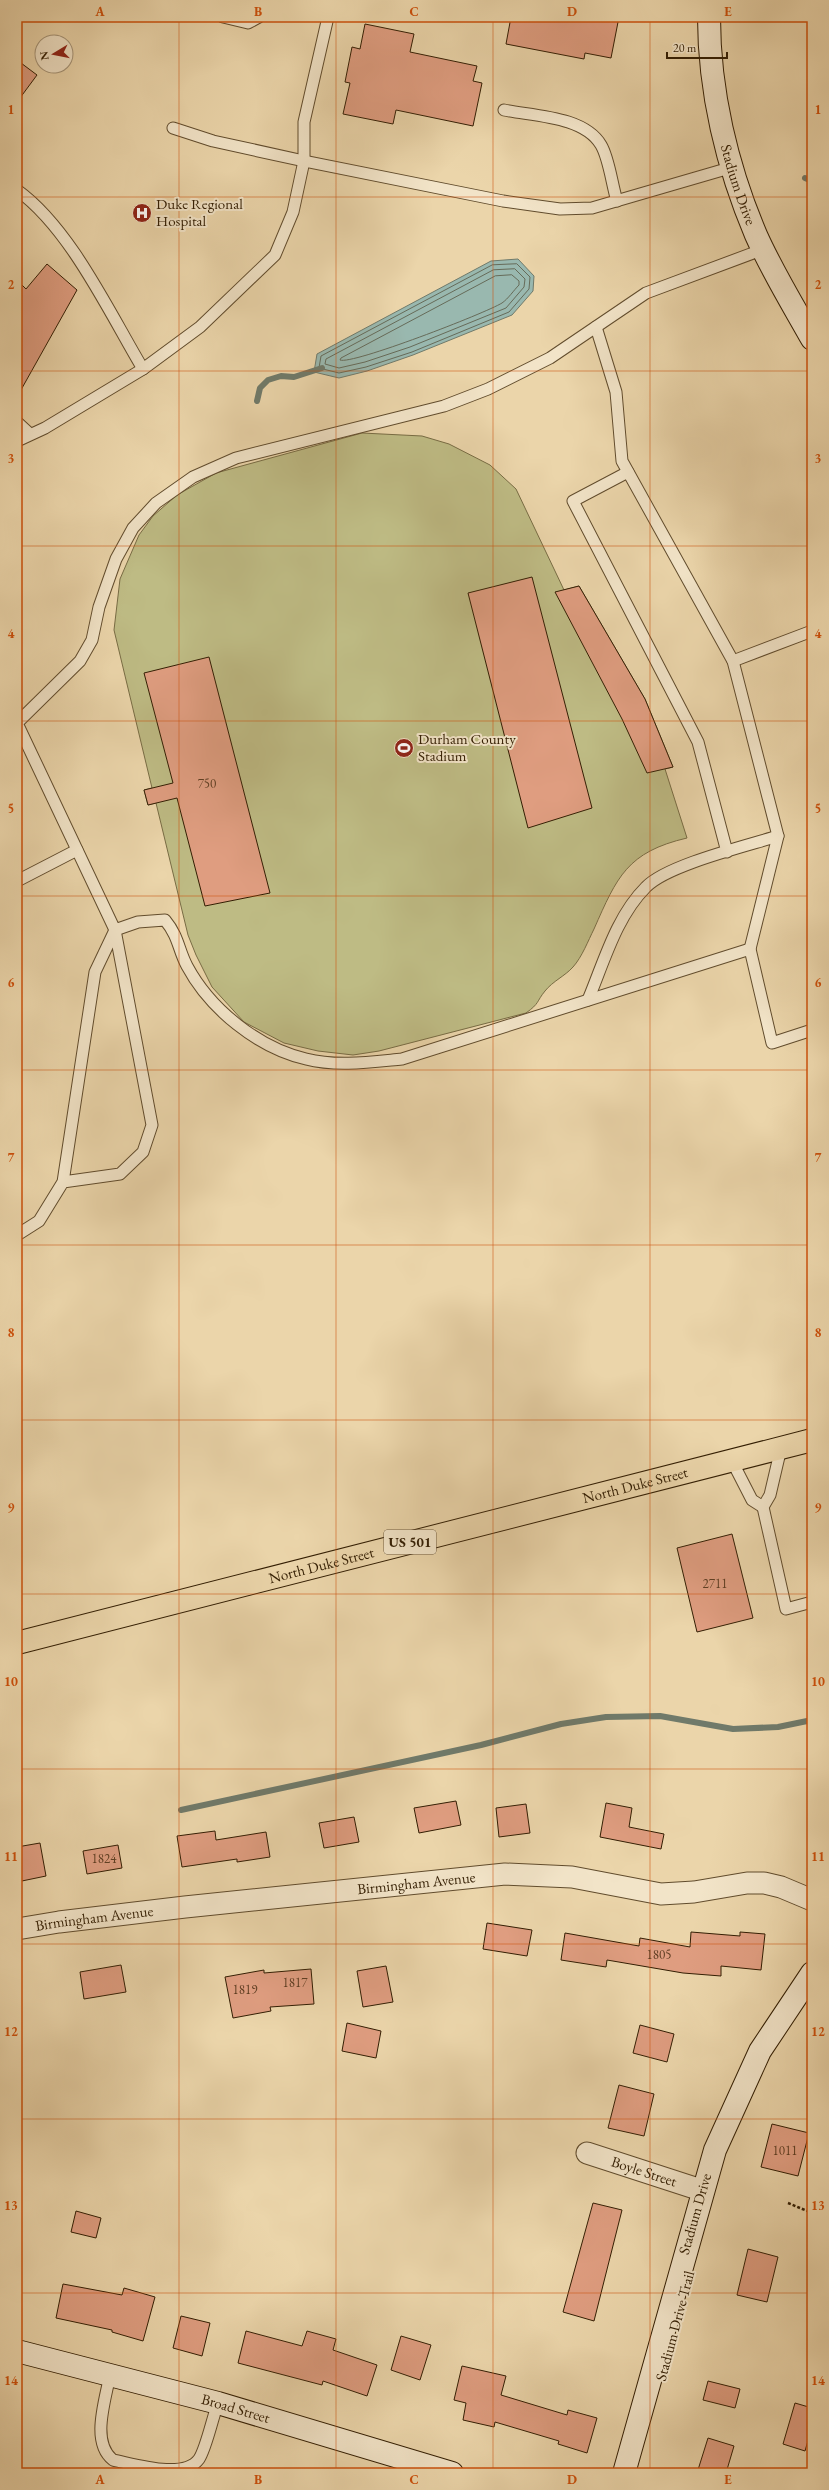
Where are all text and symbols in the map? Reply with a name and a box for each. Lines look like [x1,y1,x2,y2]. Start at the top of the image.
text: A [94,3,105,20]
text: B [254,3,262,20]
text: C [409,3,419,20]
text: D [567,3,577,20]
text: E [724,3,732,20]
north arrow [34,34,74,74]
scale bar [667,34,727,60]
text: 20 m [673,40,697,56]
text: N [36,50,52,61]
text: 1 [8,101,15,118]
text: 1 [815,101,822,118]
street label: Stadium Drive [717,142,761,228]
place label: Duke Regional Hospital [156,194,243,230]
hospital icon: Duke Regional Hospital [131,202,153,224]
text: 2 [8,276,15,293]
text: 2 [815,276,822,293]
text: 3 [8,450,15,467]
text: 3 [815,450,822,467]
text: 4 [8,625,15,642]
text: 4 [815,625,822,642]
place label: Durham County Stadium [418,729,516,765]
sports icon: Durham County Stadium [393,737,415,759]
house number: 750 [198,775,216,792]
text: 5 [8,800,14,817]
text: 5 [815,800,821,817]
text: 6 [8,974,15,991]
text: 6 [815,974,822,991]
text: 7 [8,1149,15,1166]
text: 7 [815,1149,822,1166]
text: 8 [8,1324,15,1341]
text: 8 [815,1324,822,1341]
street label: North Duke Street [580,1462,690,1507]
text: 9 [8,1499,15,1516]
text: 9 [815,1499,822,1516]
road number: US 501 [384,1530,436,1554]
street label: North Duke Street [266,1542,376,1587]
house number: 2711 [703,1575,727,1592]
text: 10 [4,1673,18,1690]
text: 10 [811,1673,825,1690]
text: 11 [4,1848,18,1865]
text: 11 [811,1848,825,1865]
house number: 1824 [92,1850,117,1867]
street label: Birmingham Avenue [356,1867,476,1898]
street label: Birmingham Avenue [34,1901,154,1935]
house number: 1805 [647,1946,671,1963]
house number: 1817 [283,1974,308,1991]
house number: 1819 [233,1981,258,1998]
text: 12 [4,2023,18,2040]
text: 12 [811,2023,825,2040]
house number: 1011 [773,2142,797,2159]
street label: Boyle Street [609,2152,680,2191]
street label: Stadium Drive [674,2171,715,2257]
text: 13 [4,2197,18,2214]
text: 13 [811,2197,825,2214]
street label: Stadium Drive Trail [651,2268,698,2383]
text: 14 [4,2372,18,2389]
text: 14 [811,2372,825,2389]
street label: Broad Street [199,2389,273,2427]
text: A [94,2471,105,2488]
text: B [254,2471,262,2488]
text: C [409,2471,419,2488]
text: D [567,2471,577,2488]
text: E [724,2471,732,2488]

